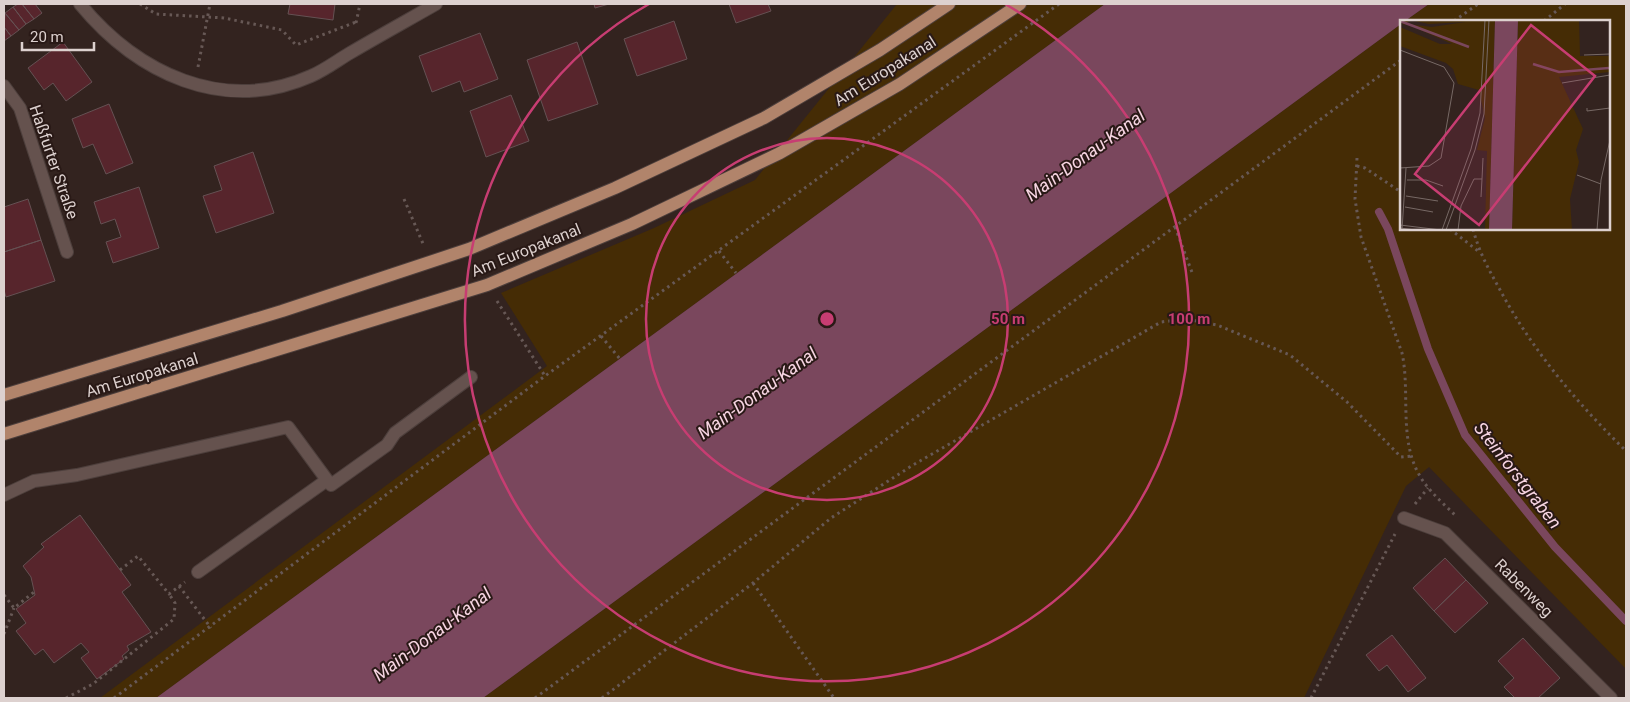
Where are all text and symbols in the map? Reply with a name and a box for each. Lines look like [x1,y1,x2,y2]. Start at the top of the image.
scale bar [22,20,95,52]
inset map [1400,20,1610,230]
text: 20 m [30,28,64,46]
street label: Am Europakanal [831,32,939,110]
street label: Haßfurter Straße [26,102,82,222]
water label: Main-Donau-Kanal [1021,104,1149,205]
street label: Am Europakanal [468,219,584,281]
centre of rings [818,310,836,328]
text: 50 m [991,310,1025,328]
text: 100 m [1168,310,1210,328]
water label: Main-Donau-Kanal [693,342,821,443]
street label: Am Europakanal [83,349,201,401]
water label: Steinforstgraben [1470,418,1566,532]
street label: Rabenweg [1491,555,1557,621]
water label: Main-Donau-Kanal [369,582,496,685]

